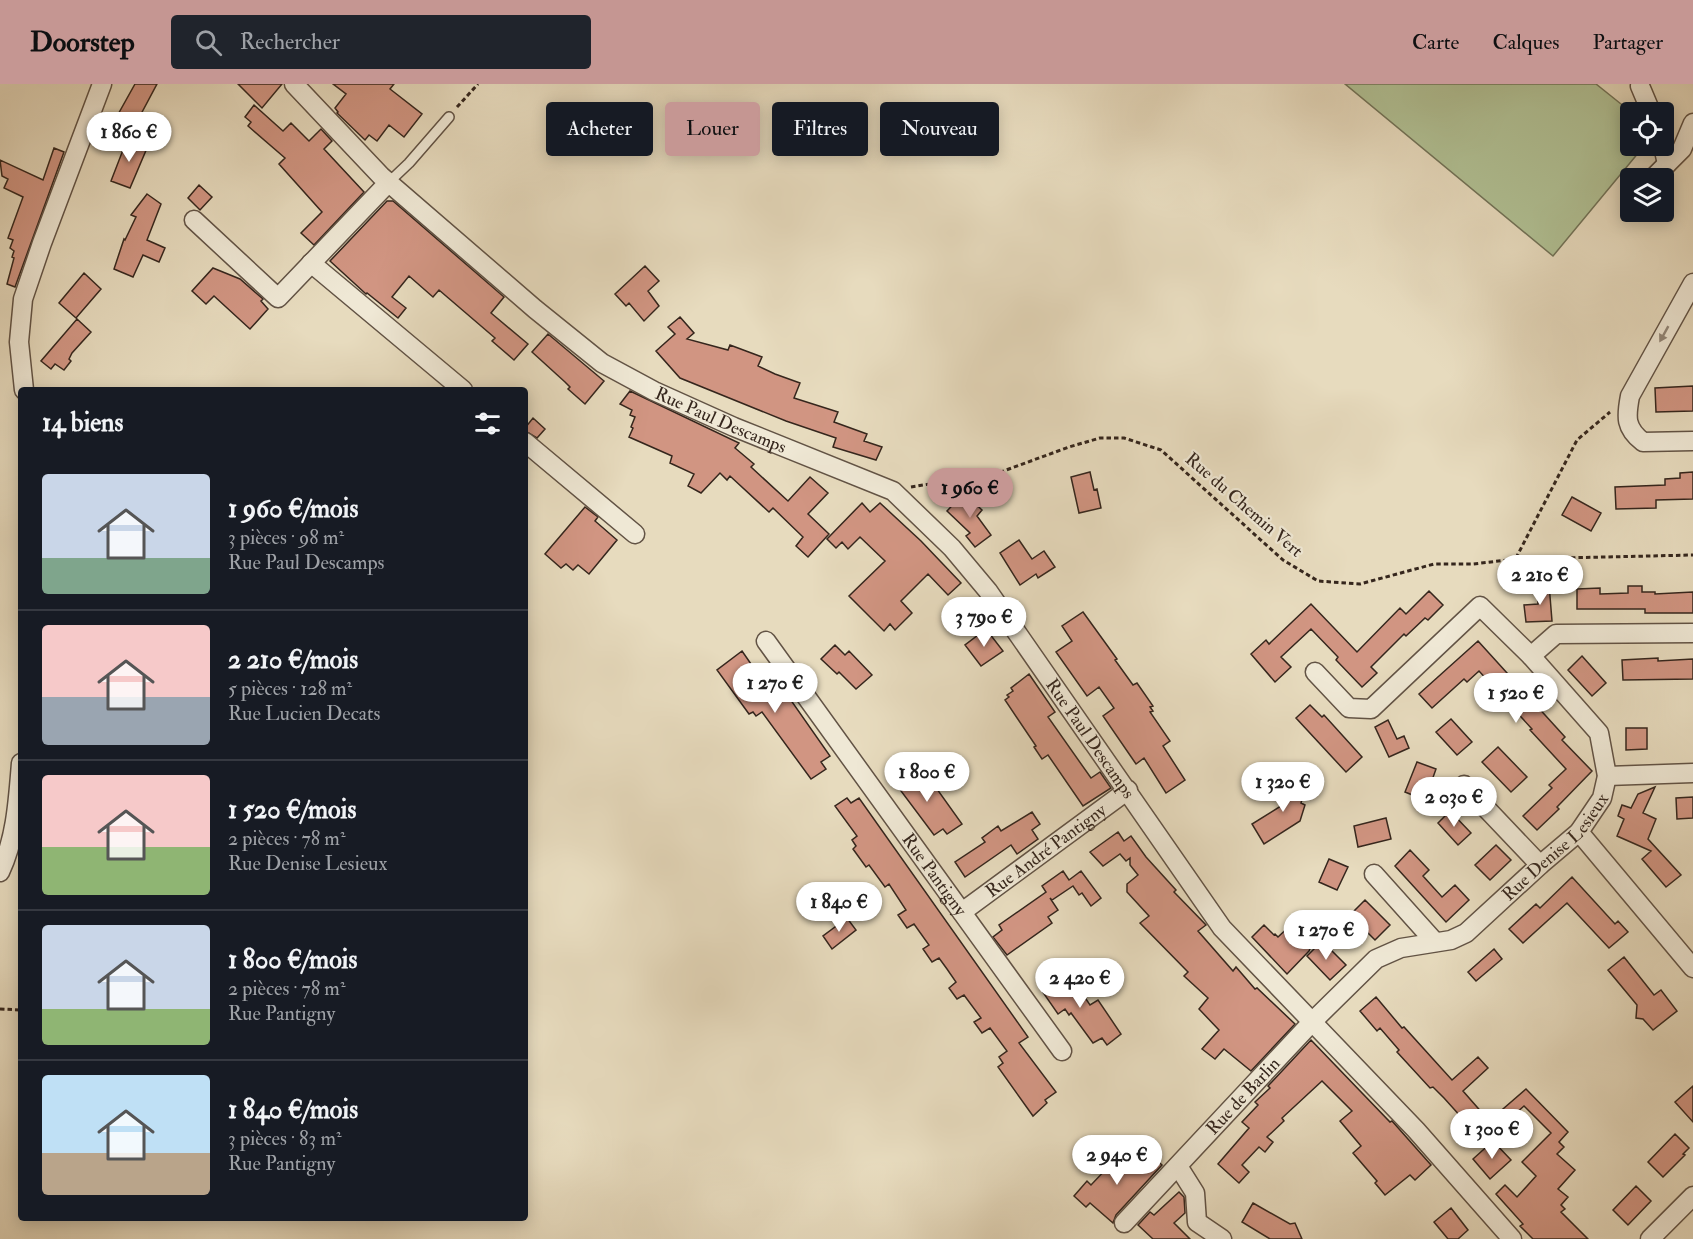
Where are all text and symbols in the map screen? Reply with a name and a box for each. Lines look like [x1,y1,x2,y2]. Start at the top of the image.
search box [171,15,591,69]
text: Doorstep [30,25,135,60]
icon: search [192,26,225,59]
text: Rechercher [240,28,340,56]
text: Carte [1412,29,1459,56]
text: Calques [1492,29,1559,56]
text: Partager [1592,29,1663,56]
chip: Acheter [546,102,653,156]
chip: Louer [665,102,760,156]
chip: Filtres [772,102,868,156]
chip: Nouveau [880,102,999,156]
map controls [1620,102,1674,222]
button: locate [1620,102,1674,156]
pin: 1 860 € [74,112,184,163]
text: 1 860 € [101,119,157,144]
button: layers [1620,168,1674,222]
one-way arrow [1659,326,1669,343]
street label: Rue Paul Descamps [651,381,790,458]
text: 14 biens [42,407,123,439]
icon: filters [471,407,504,440]
street label: Rue du Chemin Vert [1180,448,1308,563]
pin: 1 960 € [915,468,1025,519]
text: 1 960 € [941,475,999,500]
text: 1 960 €/mois [228,493,358,525]
icon: home [90,498,162,570]
text: 3 pièces · 98 m² [228,525,344,550]
text: Rue Paul Descamps [228,550,384,575]
pin: 2 210 € [1485,555,1595,606]
text: 2 210 € [1511,562,1569,587]
pin: 3 790 € [929,597,1039,648]
text: 3 790 € [955,604,1013,629]
text: 2 210 €/mois [228,644,358,676]
icon: home [90,649,162,721]
pin: 1 270 € [720,663,830,714]
text: 1 270 € [747,670,803,695]
pin: 1 520 € [1461,673,1571,724]
street label: Rue Paul Descamps [1041,674,1140,803]
text: 5 pièces · 128 m² [228,676,352,701]
text: 1 520 € [1488,680,1544,705]
text: Rue Lucien Decats [228,701,380,726]
pin: 1 800 € [872,752,982,803]
text: 1 800 € [898,759,956,784]
pin: 1 320 € [1228,762,1338,813]
text: 1 320 € [1255,769,1311,794]
pin: 2 030 € [1399,777,1509,828]
text: 2 030 € [1425,784,1483,809]
street label: Rue Denise Lesieux [1497,789,1614,906]
text: 1 520 €/mois [228,794,356,826]
street label: Rue André Pantigny [981,798,1112,902]
icon: home [90,799,162,871]
text: 2 pièces · 78 m² [228,826,346,851]
street label: Rue Pantigny [897,829,973,921]
text: Rue Denise Lesieux [228,851,387,876]
pin: 1 840 € [784,882,894,933]
text: 1 840 € [810,889,868,914]
pin: 1 270 € [1271,910,1381,961]
text: 1 270 € [1298,917,1354,942]
text: 1 800 €/mois [228,944,357,976]
icon: home [90,949,162,1021]
pin: 2 420 € [1025,958,1135,1009]
text: 2 420 € [1049,965,1111,990]
text: 2 pièces · 78 m² [228,976,346,1001]
text: Rue Pantigny [228,1001,335,1026]
street label: Rue de Barlin [1201,1052,1285,1140]
text: 1 840 €/mois [228,1094,358,1126]
icon: home [90,1099,162,1171]
pin: 1 300 € [1437,1109,1547,1160]
text: 1 300 € [1464,1116,1520,1141]
text: 3 pièces · 83 m² [228,1126,342,1151]
pin: 2 940 € [1062,1135,1172,1186]
text: 2 940 € [1086,1142,1148,1167]
text: Rue Pantigny [228,1151,335,1176]

